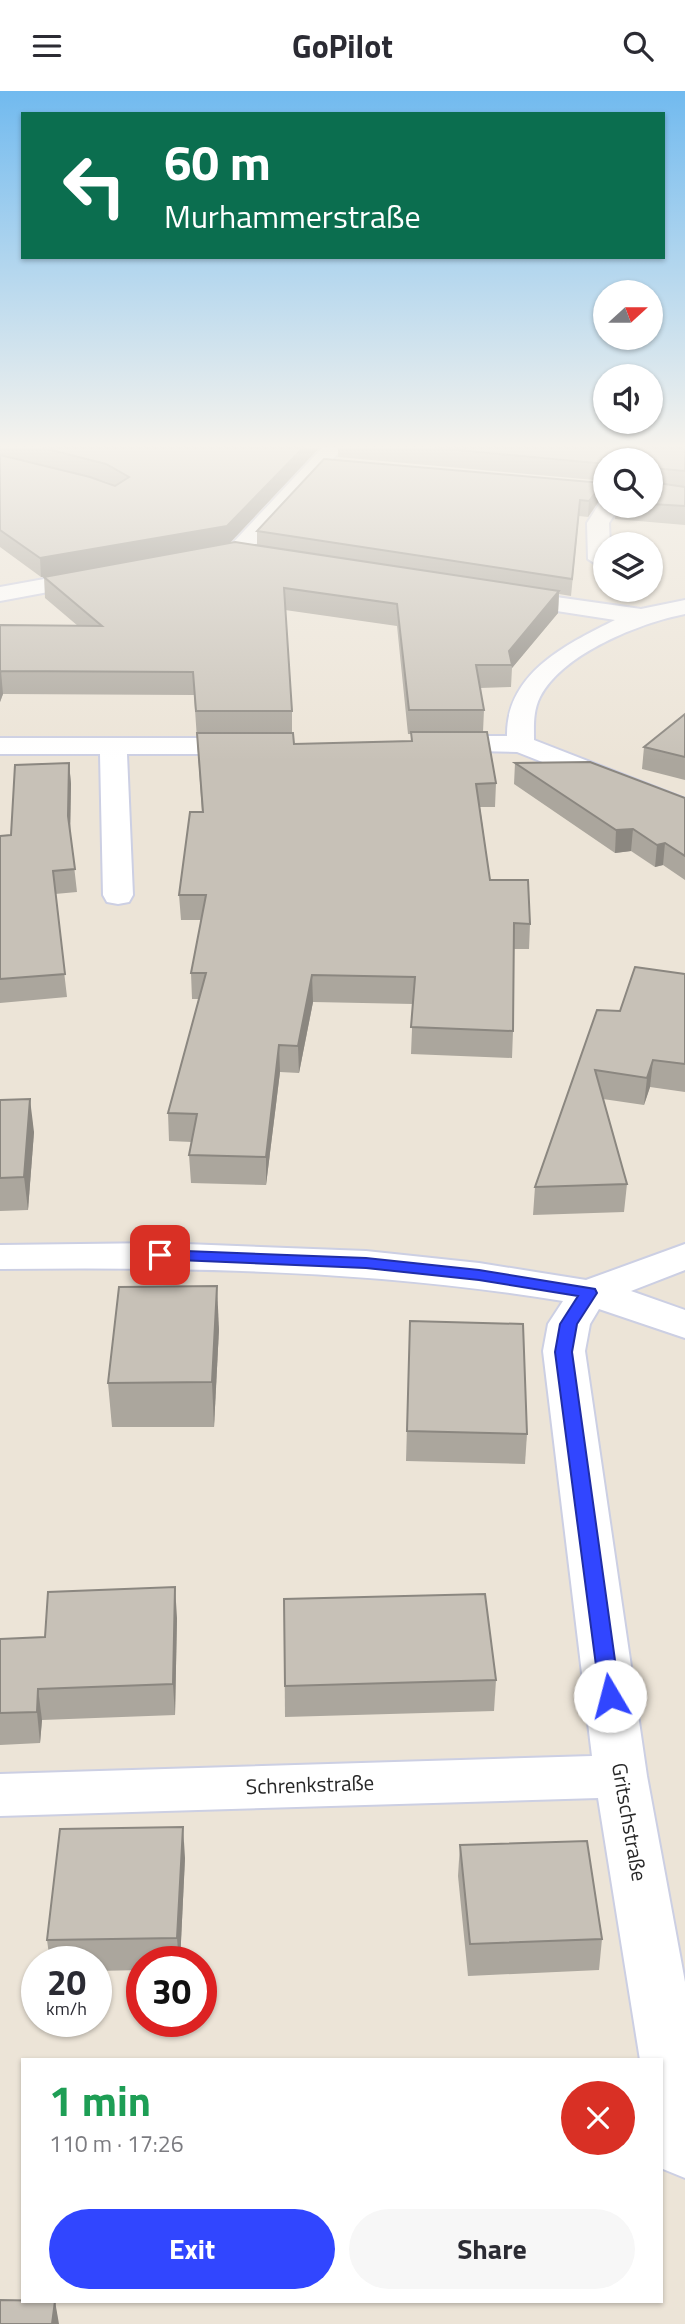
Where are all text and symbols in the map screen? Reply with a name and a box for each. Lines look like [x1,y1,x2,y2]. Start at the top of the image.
text: GoPilot [292,22,393,70]
icon: menu [28,27,66,65]
icon: search [619,27,657,65]
text: 60 m [164,124,271,199]
icon: left [49,140,140,231]
text: Murhammerstraße [164,192,421,240]
north arrow [593,280,663,350]
map controls [593,280,663,602]
button: sound [593,364,663,434]
button: search [593,448,663,518]
button: layers [593,532,663,602]
pin [130,1225,190,1285]
icon: arrive [141,1236,179,1274]
position arrow [573,1659,647,1733]
street label: Gritschstraße [604,1760,656,1884]
street label: Schrenkstraße [245,1766,375,1802]
speed limit sign: 30 [126,1946,217,2037]
text: 20 [47,1955,86,2009]
text: km/h [46,1995,87,2022]
text: 1 min [49,2068,151,2132]
button: close [561,2081,635,2155]
text: 110 m · 17:26 [49,2126,184,2161]
button: Exit [49,2209,335,2289]
button: Share [349,2209,635,2289]

